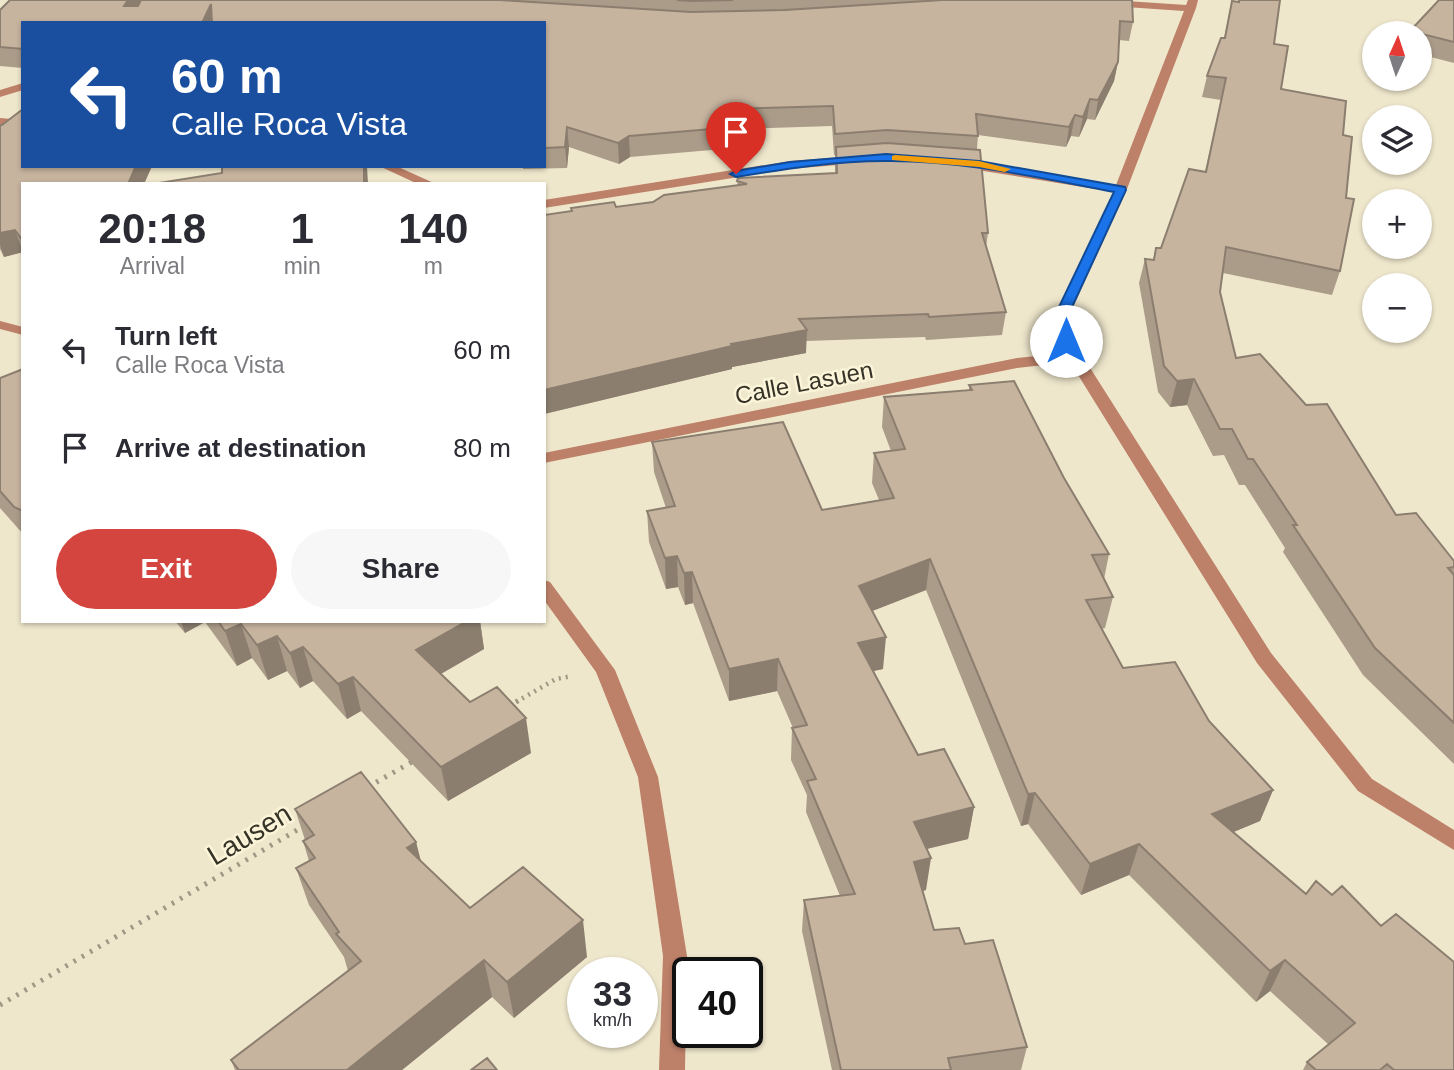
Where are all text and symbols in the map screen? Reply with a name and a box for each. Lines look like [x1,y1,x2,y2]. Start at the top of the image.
north arrow [1362,21,1432,91]
map controls [1362,21,1432,343]
icon: left [56,49,147,140]
text: 60 m [171,49,283,103]
pin [706,102,766,174]
button: layers [1362,105,1432,175]
text: Calle Roca Vista [171,106,407,142]
icon: arrive [717,113,755,151]
button: + [1362,189,1432,259]
text: 20:18 [99,205,206,252]
text: 1 [290,205,314,252]
text: 140 [398,205,468,252]
text: Arrival [120,253,185,279]
text: min [284,253,321,279]
text: m [424,253,443,279]
button: − [1362,273,1432,343]
position arrow [1029,304,1103,378]
text: Turn left [115,321,217,351]
icon: left [56,331,94,369]
text: 60 m [453,335,511,365]
text: Calle Roca Vista [115,352,285,378]
street label: Calle Lasuen [733,356,875,409]
icon: arrive [56,429,94,467]
text: Arrive at destination [115,433,366,463]
text: 80 m [453,433,511,463]
button: Exit [56,529,277,609]
button: Share [291,529,511,609]
street label: Lausen [202,797,297,871]
speed limit sign: 40 [672,957,763,1048]
text: 33 [593,974,632,1013]
text: km/h [593,1010,632,1030]

